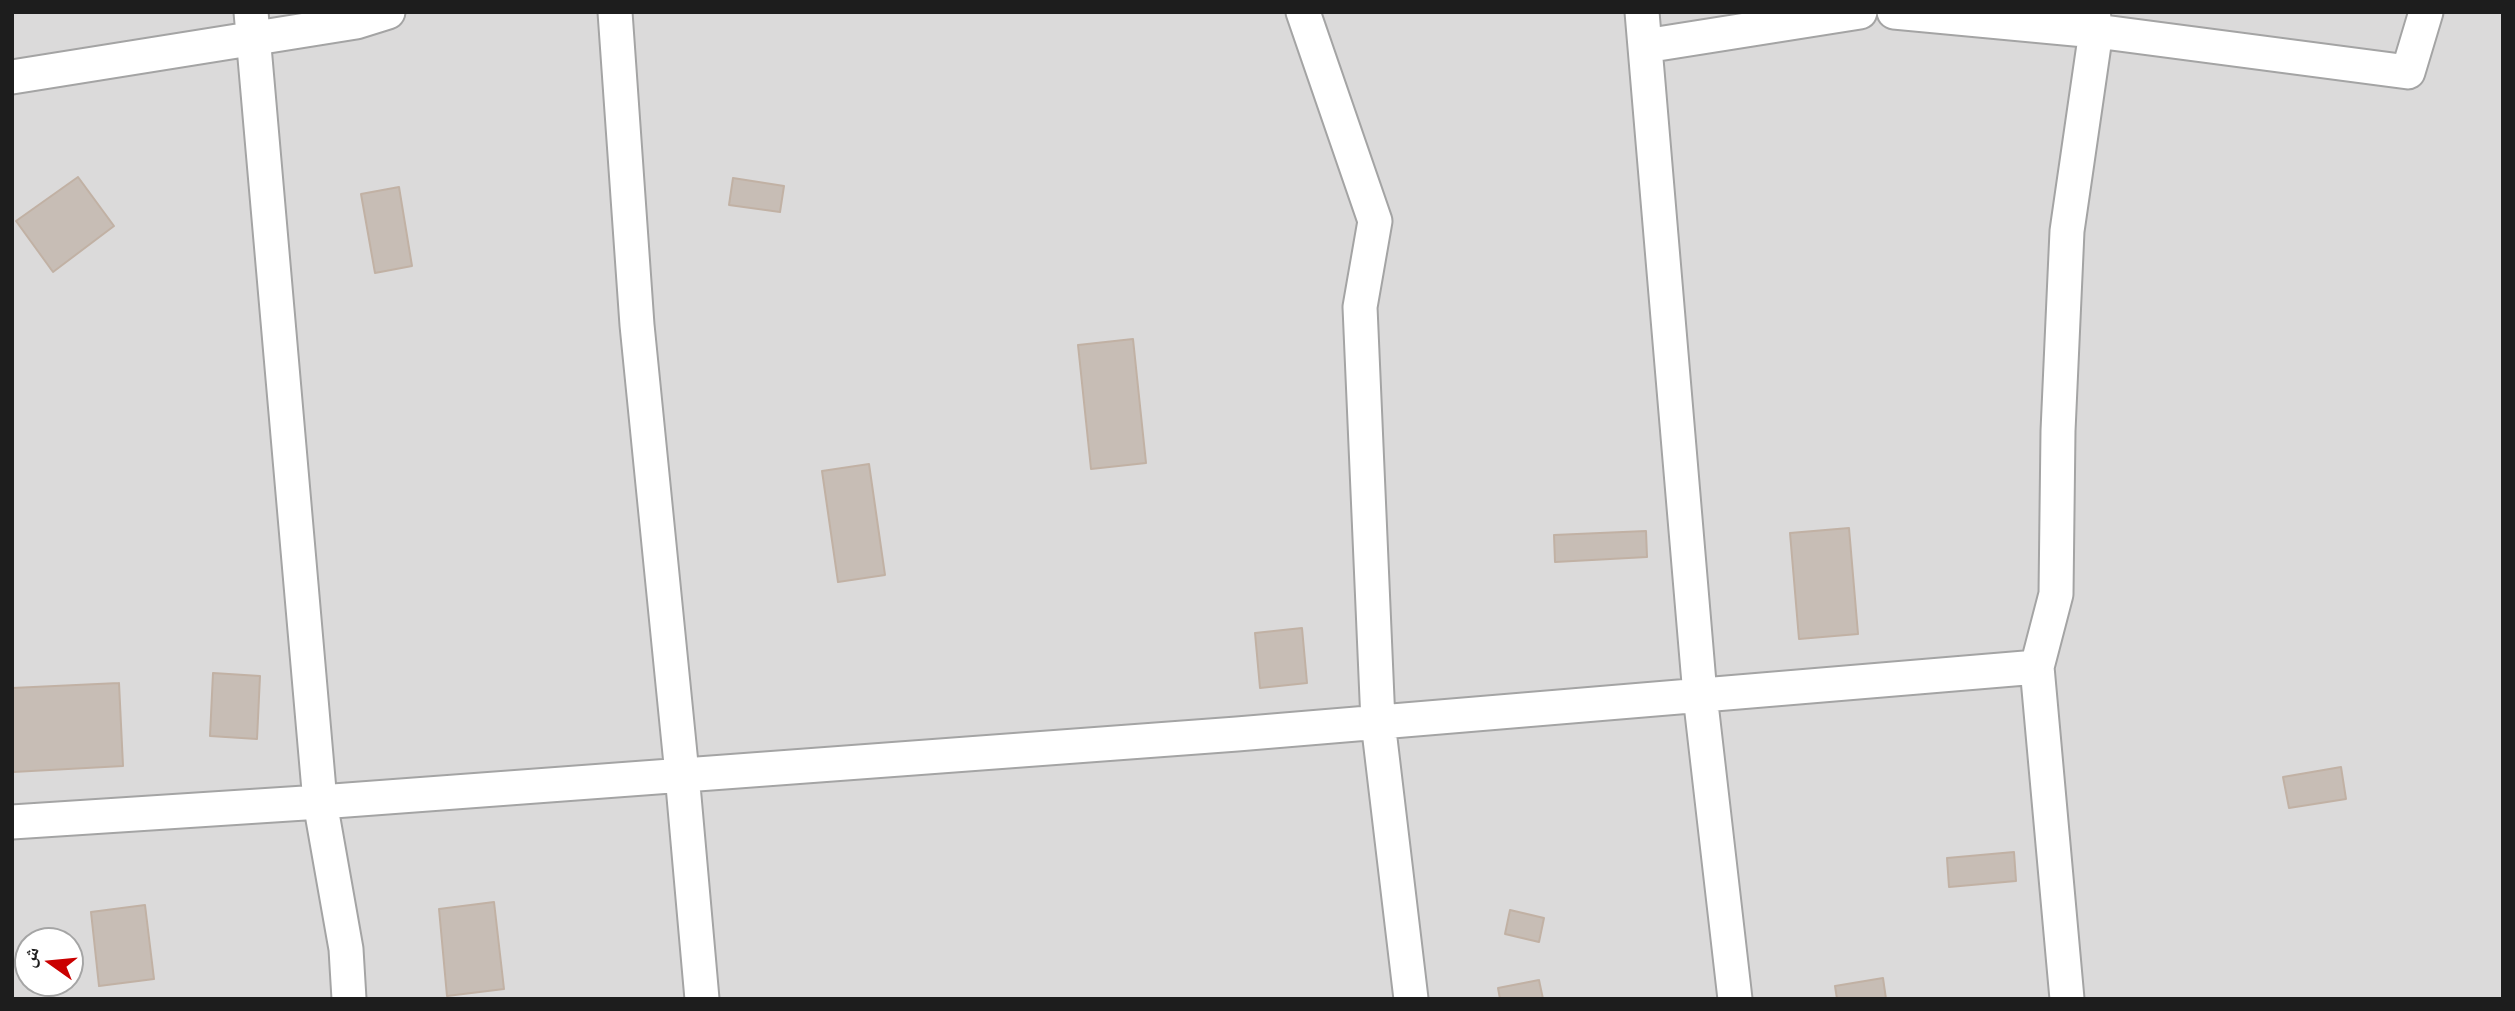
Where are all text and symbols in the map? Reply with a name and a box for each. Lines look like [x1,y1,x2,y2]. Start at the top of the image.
north arrow [14,927,84,997]
text: ش [15,944,46,970]

